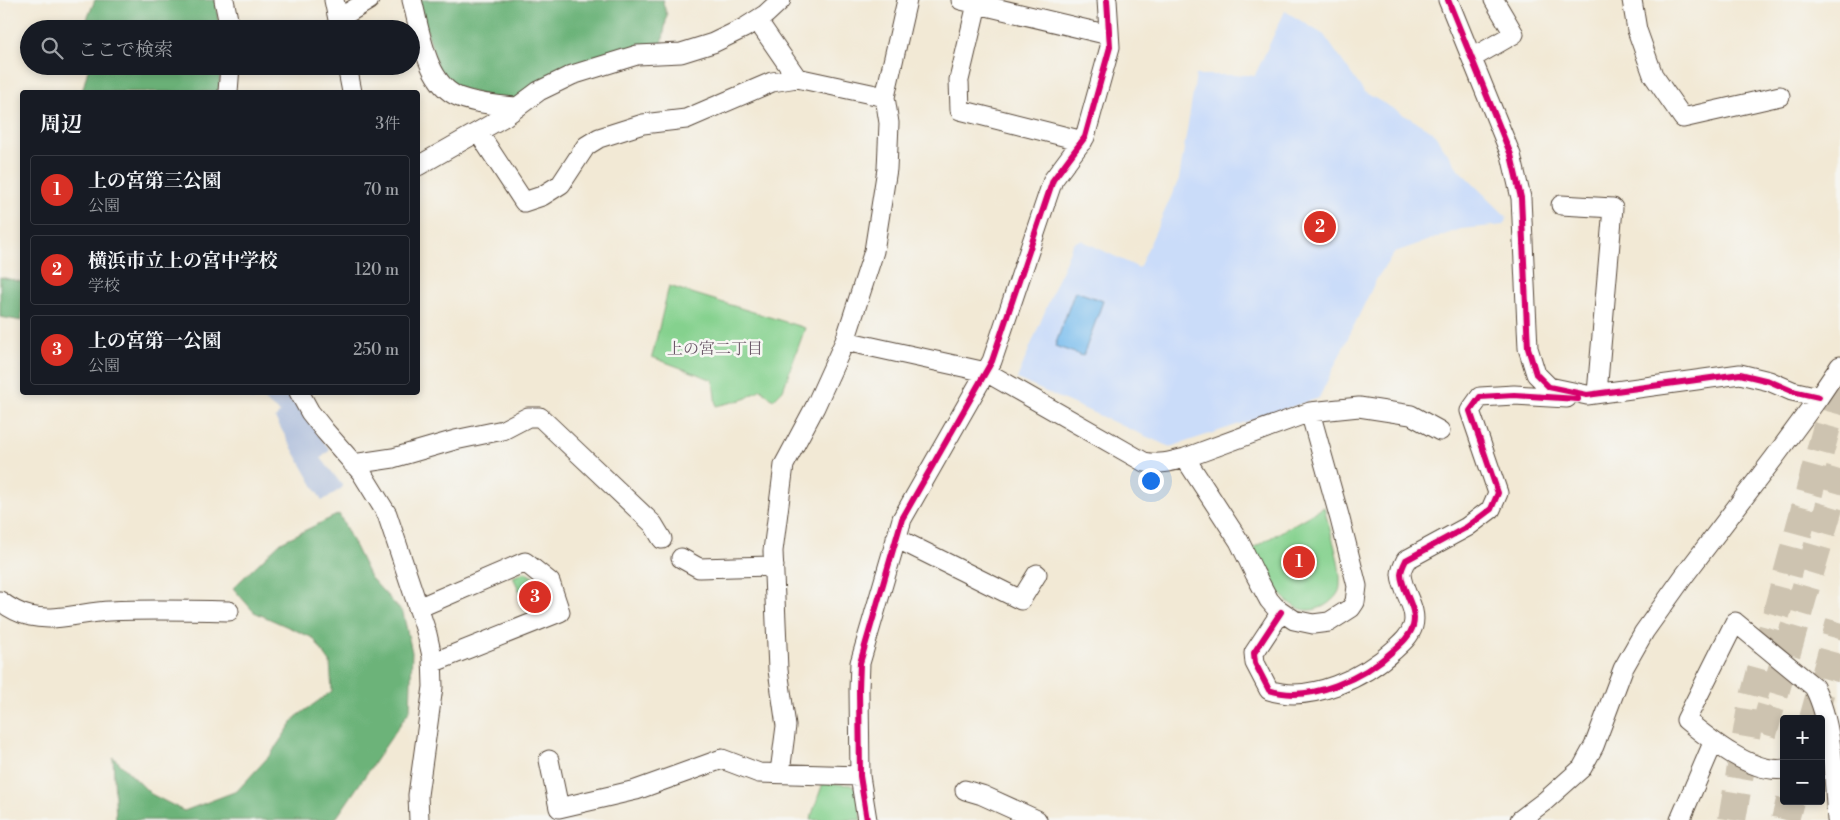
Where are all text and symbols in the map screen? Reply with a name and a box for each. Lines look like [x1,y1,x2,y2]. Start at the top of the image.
search box [20,20,420,75]
icon: search [38,34,66,62]
text: ここで検索 [78,38,173,62]
text: 周辺 [40,112,82,138]
text: 3件 [375,114,400,134]
text: 上の宮第三公園 [88,169,221,193]
text: 1 [53,180,61,200]
text: 70 m [363,180,399,200]
text: 公園 [88,196,120,216]
pin: 2 [1304,208,1336,246]
text: 横浜市立上の宮中学校 [88,249,278,273]
text: 2 [52,260,62,280]
text: 120 m [355,260,399,280]
text: 学校 [88,276,120,296]
text: 上の宮第一公園 [88,329,221,353]
district label: 上の宮二丁目 [667,339,763,359]
text: 3 [52,340,62,360]
text: 250 m [353,340,399,360]
text: 公園 [88,356,120,376]
your location [1138,468,1164,494]
pin: 1 [1283,543,1315,581]
pin: 3 [519,578,551,616]
map controls [1780,715,1825,805]
button: + [1780,715,1825,760]
button: − [1780,760,1825,805]

